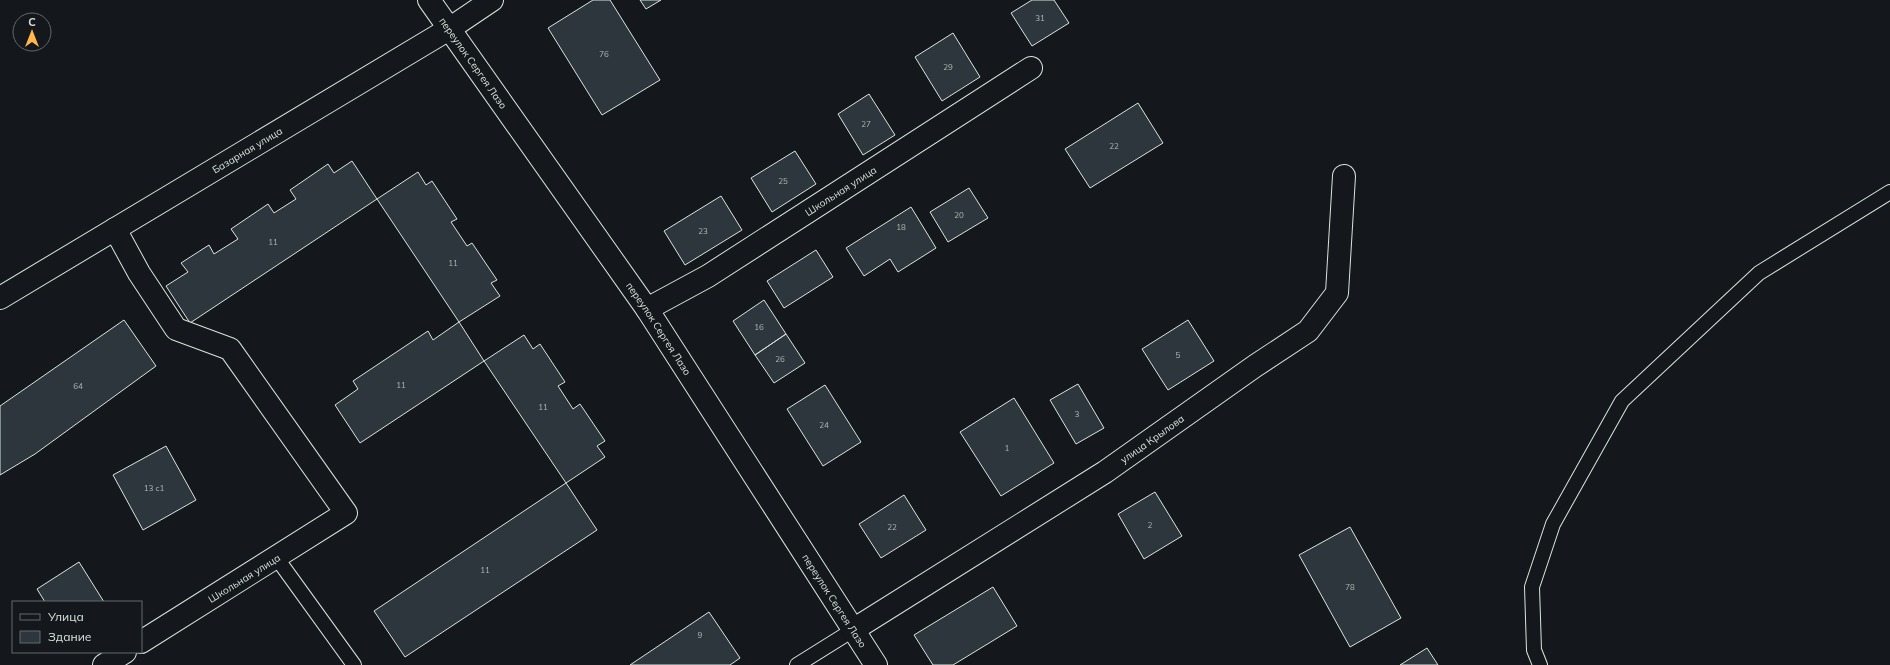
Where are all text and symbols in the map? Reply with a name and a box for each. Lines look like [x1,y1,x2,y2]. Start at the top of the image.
north arrow [12,12,52,52]
house number: 31 [1035,13,1045,23]
text: С [28,15,36,29]
street label: переулок Сергея Лазо [436,15,510,112]
house number: 76 [599,49,609,59]
house number: 29 [943,62,953,72]
house number: 27 [861,119,871,129]
street label: Базарная улица [210,124,285,176]
house number: 22 [1109,141,1119,151]
street label: Школьная улица [803,163,879,219]
house number: 25 [778,176,788,186]
house number: 20 [954,210,964,220]
house number: 18 [896,222,906,232]
house number: 23 [698,226,708,236]
house number: 11 [268,237,278,247]
house number: 11 [448,258,458,268]
street label: переулок Сергея Лазо [623,280,694,378]
house number: 16 [754,322,764,332]
house number: 5 [1176,350,1181,360]
house number: 26 [775,354,785,364]
house number: 11 [396,380,406,390]
house number: 64 [73,381,83,391]
house number: 11 [538,402,548,412]
house number: 3 [1075,409,1080,419]
street label: улица Крылова [1118,412,1187,466]
house number: 24 [819,420,829,430]
house number: 1 [1005,443,1010,453]
house number: 13 с1 [144,483,164,493]
house number: 2 [1148,520,1153,530]
house number: 22 [887,522,897,532]
street label: Школьная улица [206,551,283,606]
street label: переулок Сергея Лазо [799,552,869,651]
house number: 11 [480,565,490,575]
house number: 78 [1345,582,1355,592]
legend [12,601,142,653]
text: Улица [47,609,84,624]
text: Здание [48,629,92,644]
house number: 9 [698,630,703,640]

